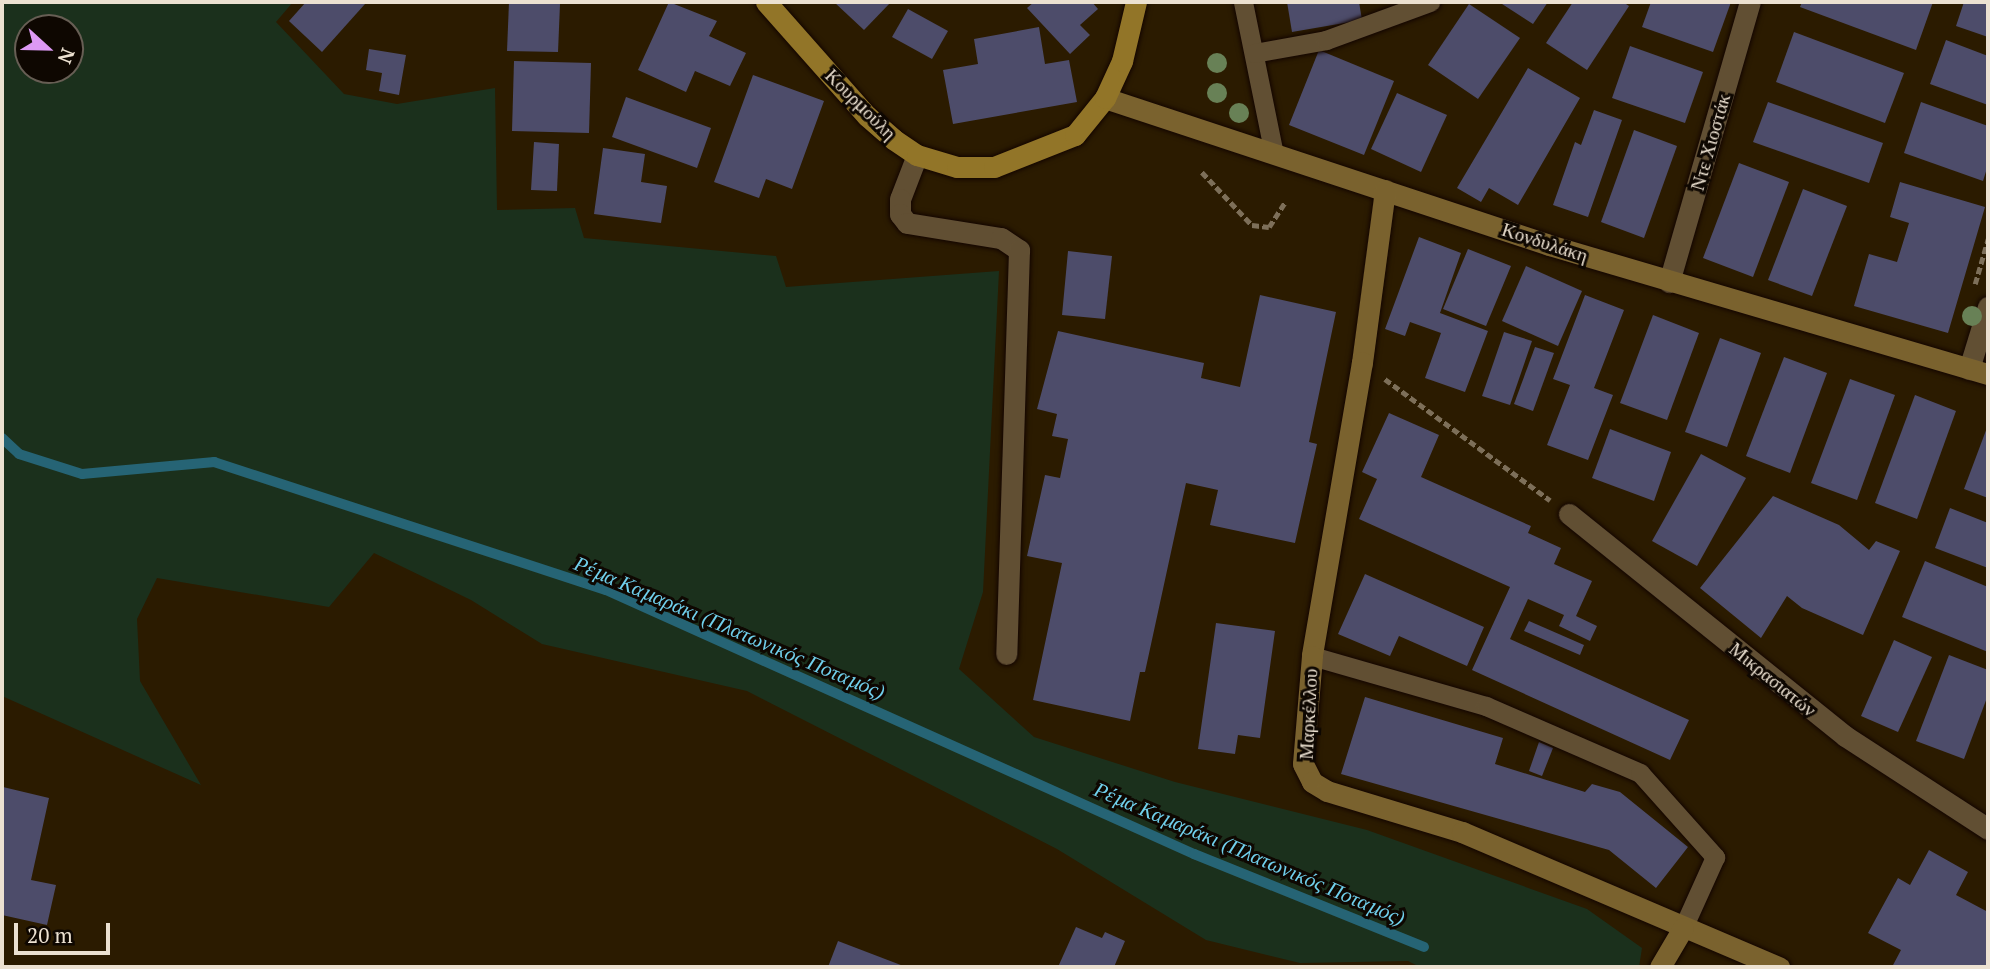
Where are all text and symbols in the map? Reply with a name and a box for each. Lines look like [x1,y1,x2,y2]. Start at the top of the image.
north arrow [14,14,84,84]
text: N [53,45,81,68]
street label: Κουρμούλη [821,64,901,144]
street label: Ντε Χιοστάκ [1685,91,1735,193]
street label: Κονδυλάκη [1499,217,1591,267]
water label: Ρέμα Καμαράκι (Πλατωνικός Ποταμός) [571,550,889,704]
street label: Μικρασιατών [1725,637,1821,721]
street label: Μαρκέλλου [1294,668,1322,760]
water label: Ρέμα Καμαράκι (Πλατωνικός Ποταμός) [1091,776,1409,930]
scale bar [18,909,114,953]
text: 20 m [27,921,73,949]

